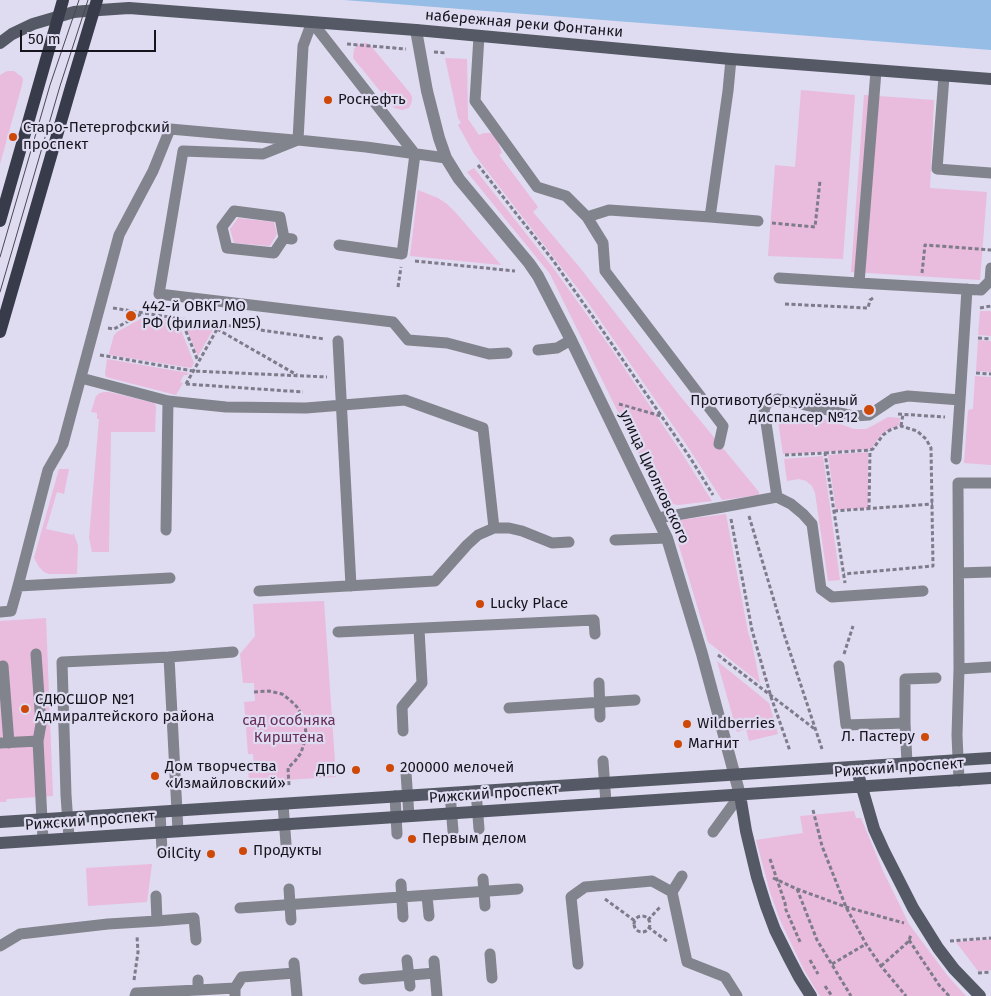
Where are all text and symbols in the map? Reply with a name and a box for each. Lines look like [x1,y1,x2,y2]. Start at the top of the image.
street label: набережная реки Фонтанки [424,6,624,42]
scale bar [22,20,159,52]
text: 50 m [28,30,61,48]
place label: Роснефть [338,91,406,109]
marker: Роснефть [322,94,334,106]
place label: Старо-Петергофский проспект [23,119,170,154]
marker: Старо-Петергофский проспект [7,131,19,143]
place label: 442-й ОВКГ МО РФ (филиал №5) [142,298,261,333]
marker: 442-й ОВКГ МО РФ (филиал №5) [124,309,138,323]
place label: Противотуберкулёзный диспансер №12 [690,392,858,427]
marker: Противотуберкулёзный диспансер №12 [862,403,876,417]
street label: улица Циолковского [615,407,693,547]
place label: Lucky Place [490,595,568,613]
marker: Lucky Place [474,598,486,610]
place label: СДЮСШОР №1 Адмиралтейского района [35,691,214,726]
marker: СДЮСШОР №1 Адмиралтейского района [19,703,31,715]
park label: сад особняка Кирштена [242,712,336,747]
place label: Wildberries [697,715,775,733]
marker: Wildberries [681,718,693,730]
place label: Л. Пастеру [841,728,915,746]
marker: Л. Пастеру [919,731,931,743]
place label: Магнит [688,735,739,753]
marker: Магнит [672,738,684,750]
street label: Рижский проспект [833,754,965,782]
place label: Дом творчества «Измайловский» [165,758,286,793]
place label: 200000 мелочей [400,759,514,777]
place label: ДПО [316,761,346,779]
marker: 200000 мелочей [384,762,396,774]
marker: ДПО [350,764,362,776]
marker: Дом творчества «Измайловский» [149,770,161,782]
street label: Рижский проспект [428,780,560,808]
street label: Рижский проспект [24,807,156,835]
place label: Первым делом [422,830,527,848]
marker: Первым делом [406,833,418,845]
place label: Продукты [253,842,322,860]
place label: OilCity [157,845,201,863]
marker: Продукты [237,845,249,857]
marker: OilCity [205,848,217,860]

